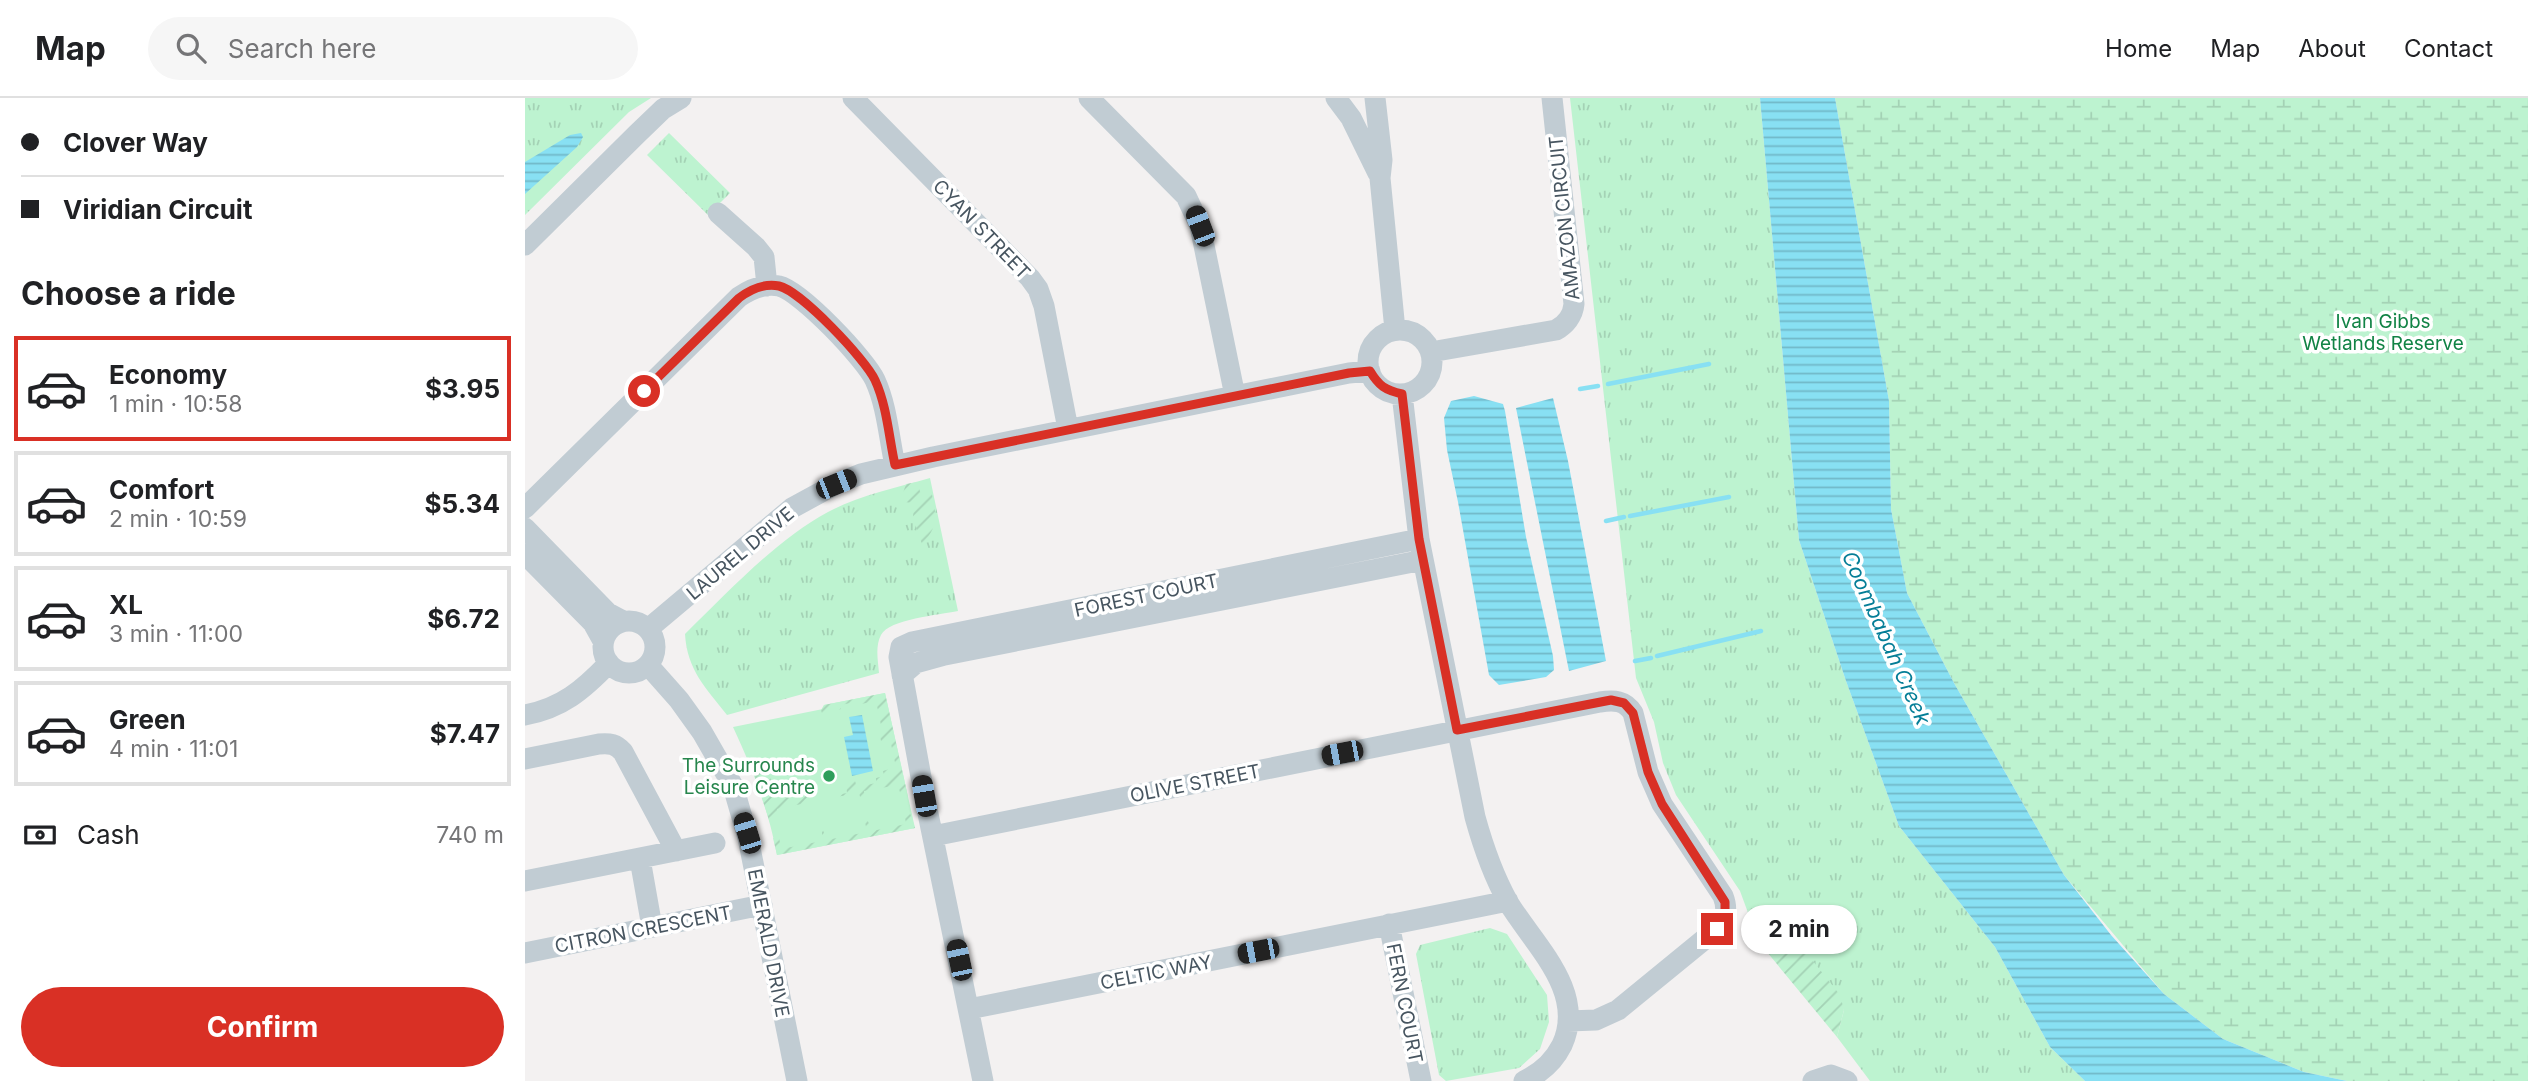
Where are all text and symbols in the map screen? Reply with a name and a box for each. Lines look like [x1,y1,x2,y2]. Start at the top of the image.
search box [148,17,638,80]
text: Map [35,28,106,68]
icon: search [172,29,210,67]
text: Search here [228,33,376,64]
text: Home [2105,34,2172,63]
text: Map [2210,34,2260,63]
text: About [2298,34,2366,63]
text: Contact [2404,34,2493,63]
text: Clover Way [63,127,208,158]
street label: AMAZON CIRCUIT [1544,134,1585,301]
street label: CYAN STREET [928,175,1035,284]
text: Viridian Circuit [63,194,252,225]
car [1183,203,1218,249]
text: Choose a ride [21,274,236,313]
park label: Ivan Gibbs Wetlands Reserve [2302,310,2464,355]
icon: car [25,357,88,420]
text: Economy [109,359,227,390]
text: $3.95 [425,373,500,404]
route start [628,375,660,407]
text: 1 min · 10:58 [109,390,242,418]
car [813,466,860,502]
icon: car [25,472,88,535]
text: Comfort [109,474,214,505]
text: $5.34 [425,488,500,519]
street label: LAUREL DRIVE [682,502,799,605]
text: 2 min · 10:59 [109,505,247,533]
water label: Coombabah Creek [1837,547,1936,729]
street label: FOREST COURT [1072,569,1220,622]
icon: car [25,587,88,650]
text: XL [109,589,143,620]
text: $6.72 [427,603,500,634]
text: 3 min · 11:00 [109,620,243,648]
icon: car [25,702,88,765]
text: Green [109,704,186,735]
text: $7.47 [430,718,500,749]
text: 4 min · 11:01 [109,735,238,763]
car [1320,739,1365,767]
place label: The Surrounds Leisure Centre [682,754,815,799]
street label: OLIVE STREET [1128,760,1262,807]
marker: The Surrounds Leisure Centre [821,768,837,784]
car [911,773,938,819]
car [731,810,764,856]
icon: cash [21,816,59,854]
text: Cash [77,819,140,850]
text: 740 m [436,821,504,849]
street label: EMERALD DRIVE [743,867,794,1019]
street label: CITRON CRESCENT [553,901,733,958]
callout: 2 min [1741,904,1857,954]
route end [1701,913,1733,945]
text: 2 min [1768,915,1830,943]
car [945,937,974,983]
car [1236,937,1281,965]
street label: FERN COURT [1382,941,1427,1065]
street label: CELTIC WAY [1098,950,1214,995]
button: Confirm [21,987,504,1067]

